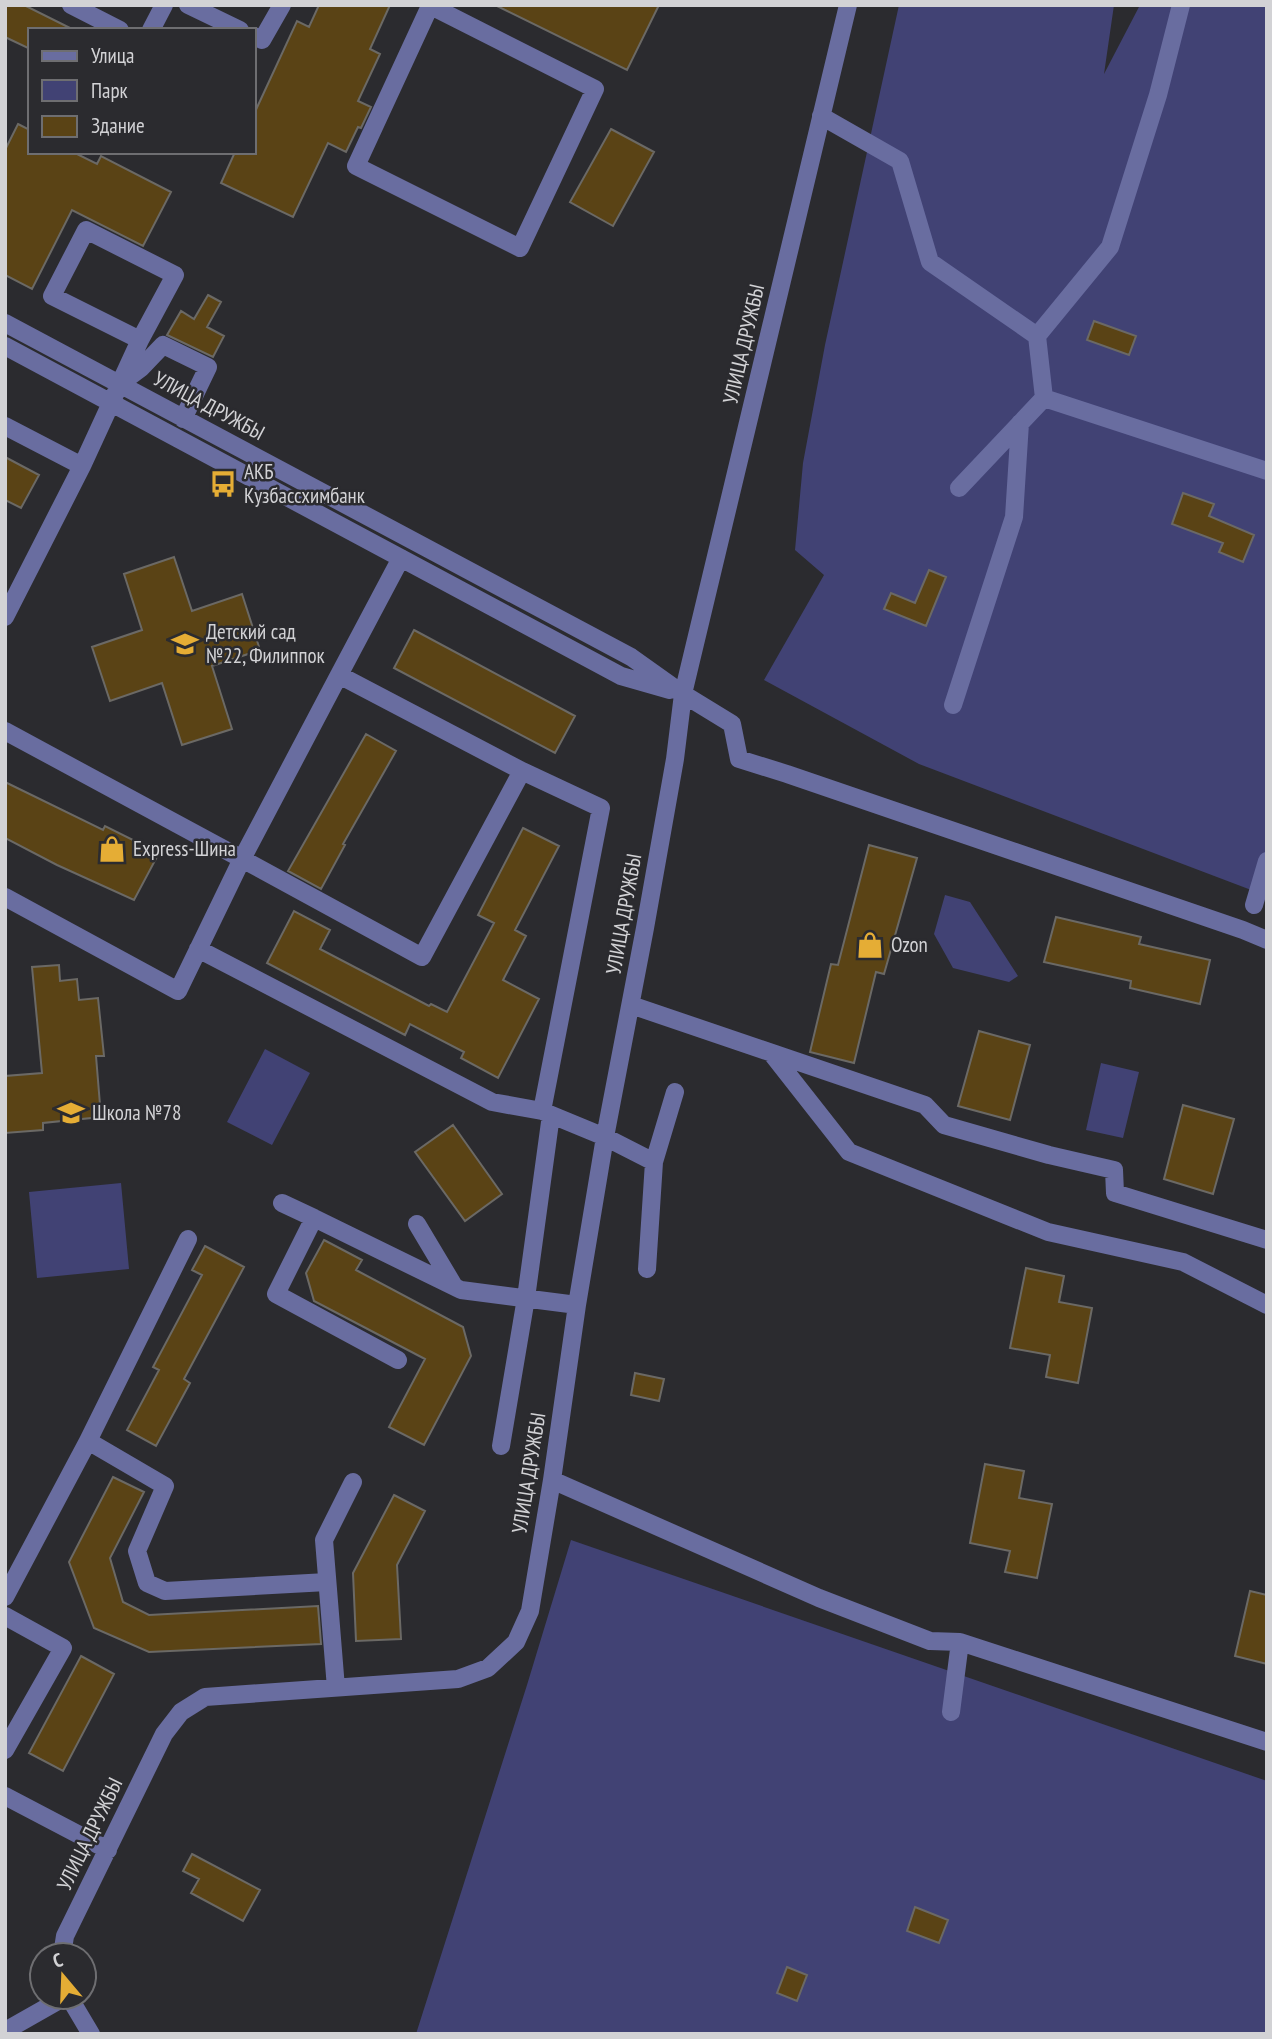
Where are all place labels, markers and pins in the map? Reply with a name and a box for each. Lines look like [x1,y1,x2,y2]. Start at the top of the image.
place label: АКБ Кузбассхимбанк [244,458,365,509]
bus stop icon: АКБ Кузбассхимбанк [208,469,238,499]
place label: Детский сад №22, Филиппок [206,618,325,669]
school or university icon: Детский сад №22, Филиппок [170,629,200,659]
shop icon: Express-Шина [97,834,127,864]
place label: Express-Шина [133,835,236,862]
shop icon: Ozon [855,930,885,960]
place label: Ozon [891,931,928,958]
school or university icon: Школа №78 [56,1098,86,1128]
place label: Школа №78 [92,1099,181,1126]

